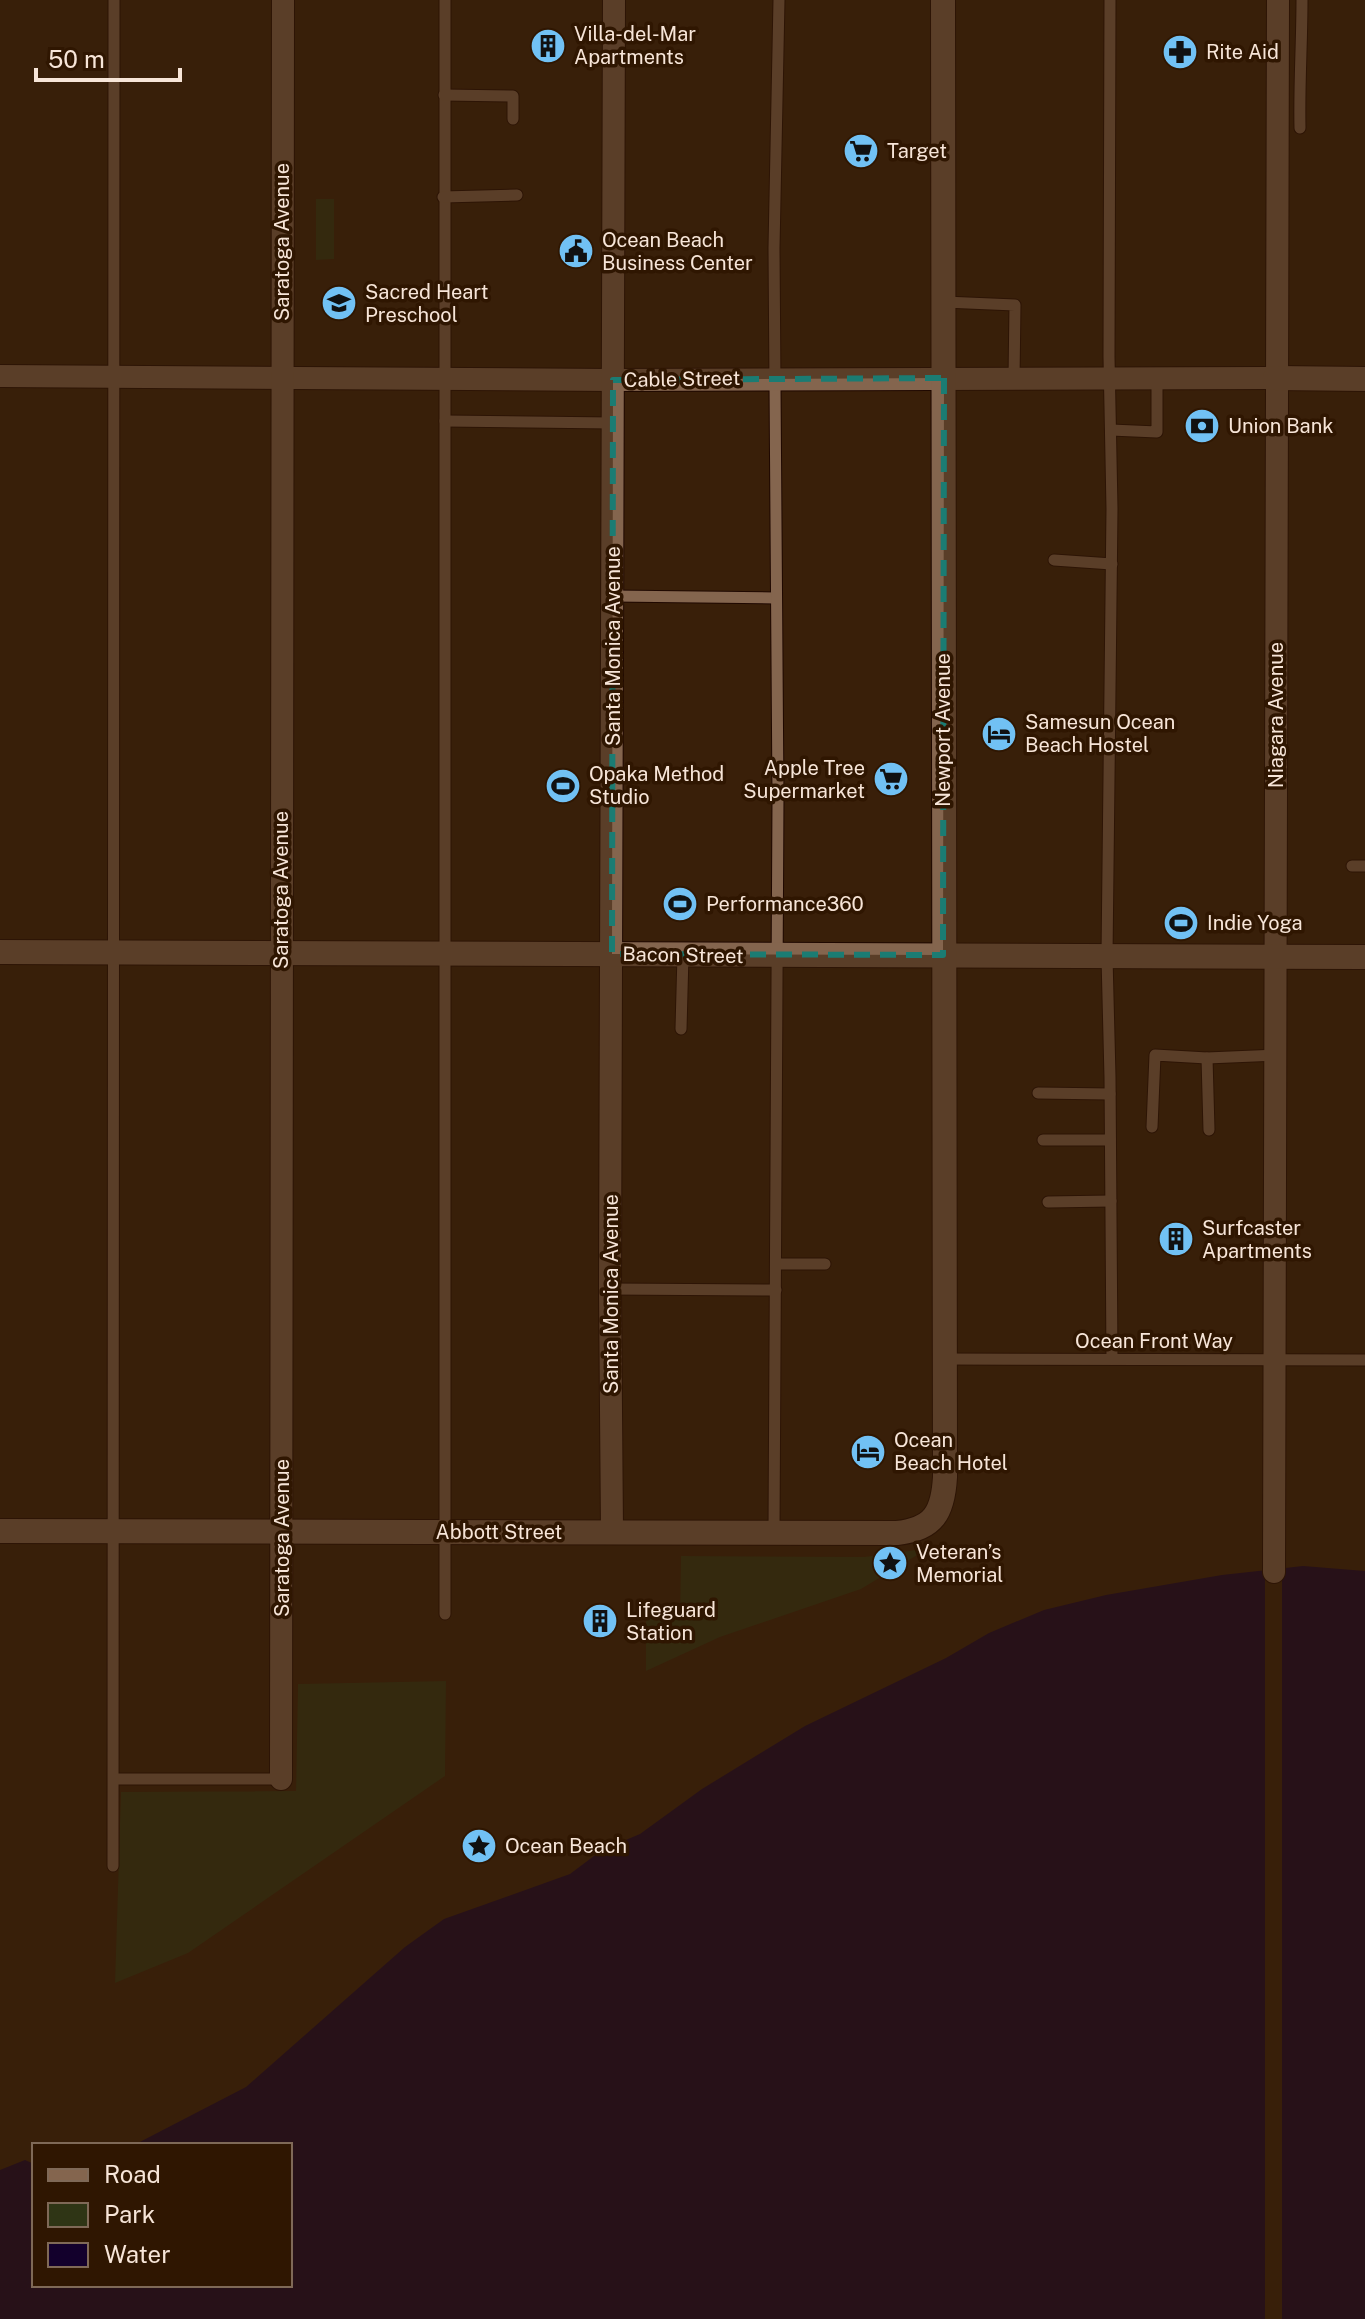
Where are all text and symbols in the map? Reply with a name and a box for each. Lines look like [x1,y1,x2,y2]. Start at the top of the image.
place label: Villa-del-Mar Apartments [574,22,696,69]
building icon: Villa-del-Mar Apartments [529,27,567,65]
scale bar [36,32,180,82]
pharmacy icon: Rite Aid [1161,33,1199,71]
place label: Rite Aid [1206,40,1279,64]
text: 50 m [48,45,105,73]
supermarket icon: Target [842,132,880,170]
place label: Target [887,139,947,163]
street label: Saratoga Avenue [270,163,294,321]
place label: Ocean Beach Business Center [602,228,753,275]
public building icon: Ocean Beach Business Center [557,232,595,270]
place label: Sacred Heart Preschool [365,280,489,327]
school or university icon: Sacred Heart Preschool [320,284,358,322]
street label: Cable Street [623,366,741,392]
bank icon: Union Bank [1183,407,1221,445]
place label: Union Bank [1228,414,1333,438]
street label: Santa Monica Avenue [601,546,625,746]
street label: Niagara Avenue [1264,642,1288,788]
street label: Newport Avenue [931,653,955,807]
place label: Samesun Ocean Beach Hostel [1025,710,1175,757]
hotel icon: Samesun Ocean Beach Hostel [980,715,1018,753]
place label: Apple Tree Supermarket [743,756,865,803]
supermarket icon: Apple Tree Supermarket [872,760,910,798]
place label: Opaka Method Studio [589,762,724,809]
sports icon: Opaka Method Studio [544,767,582,805]
street label: Saratoga Avenue [269,811,293,969]
sports icon: Performance360 [661,885,699,923]
place label: Performance360 [706,892,864,916]
sports icon: Indie Yoga [1162,904,1200,942]
place label: Indie Yoga [1207,911,1303,935]
street label: Bacon Street [622,942,744,968]
street label: Santa Monica Avenue [599,1194,623,1394]
place label: Surfcaster Apartments [1202,1216,1312,1263]
building icon: Surfcaster Apartments [1157,1220,1195,1258]
street label: Ocean Front Way [1075,1329,1233,1353]
place label: Ocean Beach Hotel [894,1428,1008,1475]
hotel icon: Ocean Beach Hotel [849,1433,887,1471]
street label: Saratoga Avenue [270,1459,294,1617]
street label: Abbott Street [436,1520,562,1544]
place label: Veteran’s Memorial [916,1540,1003,1587]
place icon: Veteran’s Memorial [871,1544,909,1582]
place label: Lifeguard Station [626,1598,716,1645]
building icon: Lifeguard Station [581,1602,619,1640]
place icon: Ocean Beach [460,1827,498,1865]
place label: Ocean Beach [505,1834,627,1858]
legend [32,2143,292,2287]
text: Road [104,2160,161,2188]
text: Park [104,2200,155,2228]
text: Water [104,2240,171,2268]

